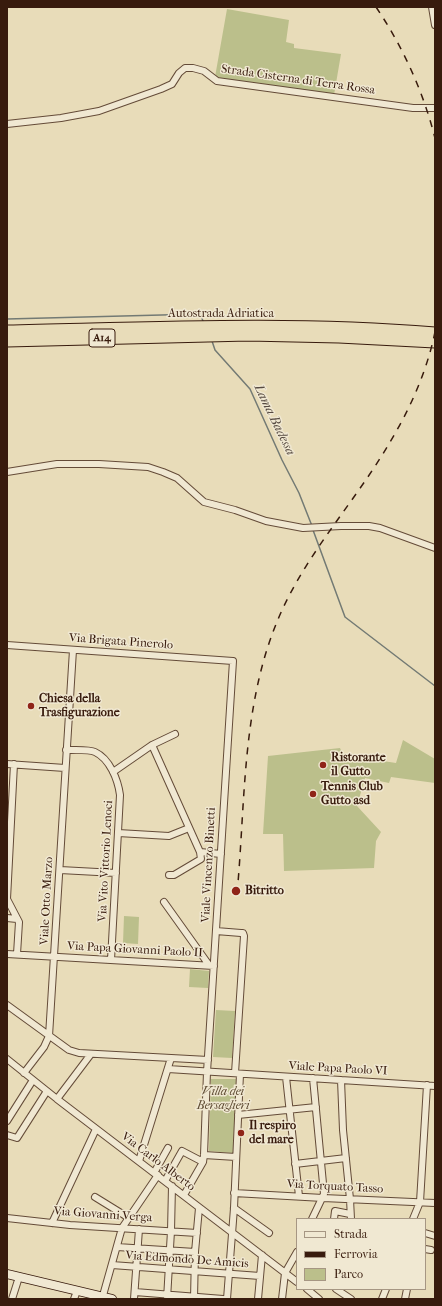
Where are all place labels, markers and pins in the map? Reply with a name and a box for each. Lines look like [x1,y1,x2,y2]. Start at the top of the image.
place label: Chiesa della Trasfigurazione [39,692,120,720]
marker: Chiesa della Trasfigurazione [26,701,36,711]
place label: Ristorante il Gutto [331,751,386,779]
marker: Ristorante il Gutto [318,760,328,770]
place label: Tennis Club Gutto asd [321,780,383,808]
marker: Tennis Club Gutto asd [308,789,318,799]
place label: Bitritto [245,884,284,898]
marker: Bitritto [230,885,242,897]
place label: Il respiro del mare [249,1119,296,1147]
marker: Il respiro del mare [236,1128,246,1138]

